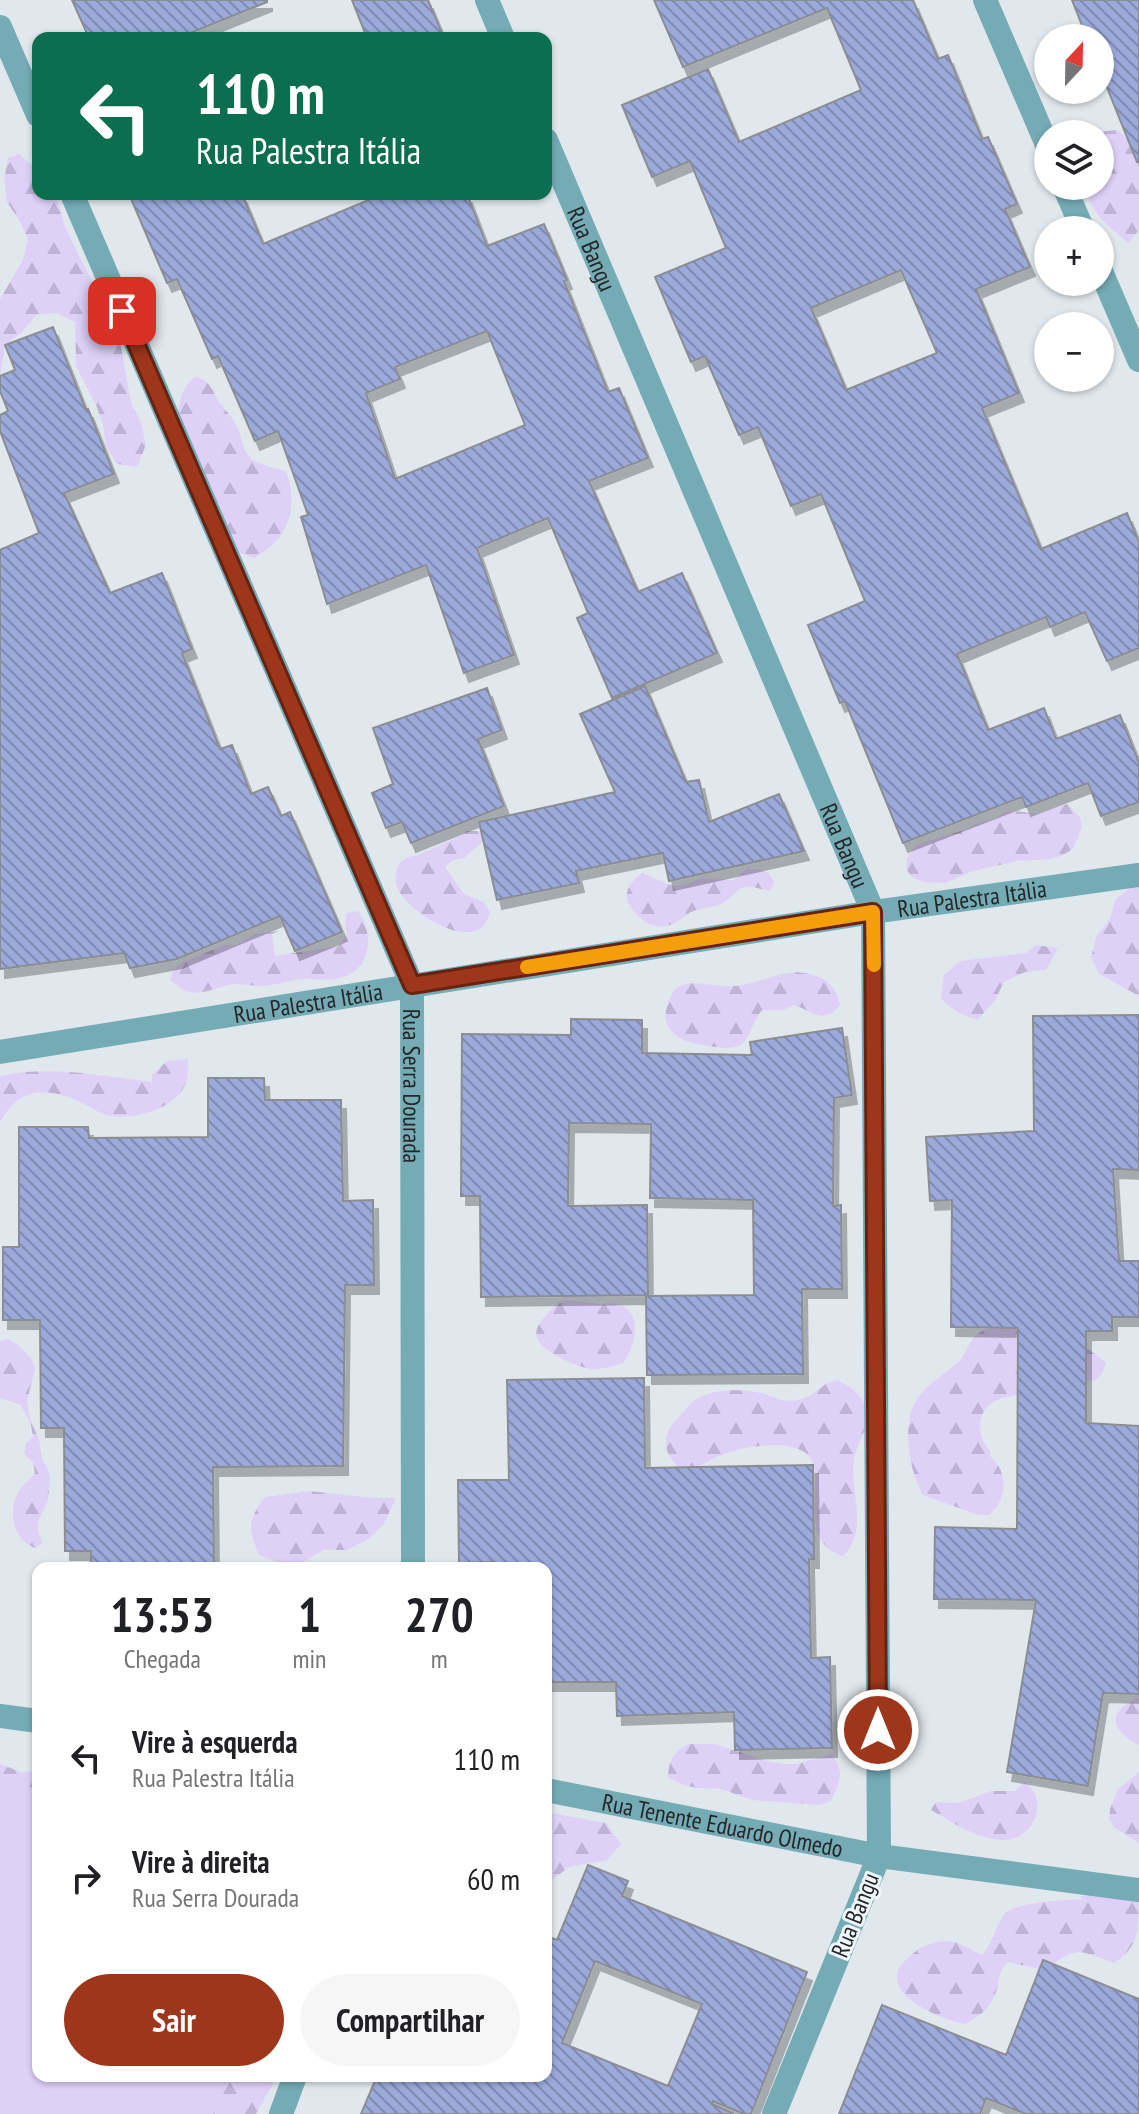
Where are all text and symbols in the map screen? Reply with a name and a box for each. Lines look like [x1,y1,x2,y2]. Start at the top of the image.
north arrow [1034,24,1114,104]
map controls [1034,24,1114,392]
text: 110 m [196,57,325,129]
icon: left [64,64,168,168]
button: layers [1034,120,1114,200]
text: Rua Palestra Itália [196,127,421,174]
street label: Rua Bangu [560,202,624,296]
button: + [1034,216,1114,296]
pin [88,277,156,345]
icon: arrive [100,289,144,333]
button: − [1034,312,1114,392]
street label: Rua Bangu [813,798,876,892]
street label: Rua Palestra Itália [895,873,1048,924]
street label: Rua Palestra Itália [231,975,385,1030]
street label: Rua Serra Dourada [397,1009,428,1163]
text: 13:53 [110,1583,214,1645]
text: 1 [298,1583,321,1645]
text: 270 [405,1583,474,1645]
text: Chegada [124,1642,201,1675]
text: min [292,1642,326,1675]
text: m [431,1642,448,1675]
position arrow [836,1688,920,1772]
text: Vire à esquerda [132,1722,298,1761]
icon: left [64,1736,108,1780]
text: 110 m [454,1739,520,1778]
text: Rua Palestra Itália [132,1761,295,1794]
street label: Rua Tenente Eduardo Olmedo [599,1786,846,1864]
text: Vire à direita [132,1842,270,1881]
icon: right [64,1856,108,1900]
text: 60 m [467,1859,520,1898]
street label: Rua Bangu [824,1868,886,1962]
text: Rua Serra Dourada [132,1881,299,1914]
button: Sair [64,1974,284,2066]
button: Compartilhar [300,1974,520,2066]

